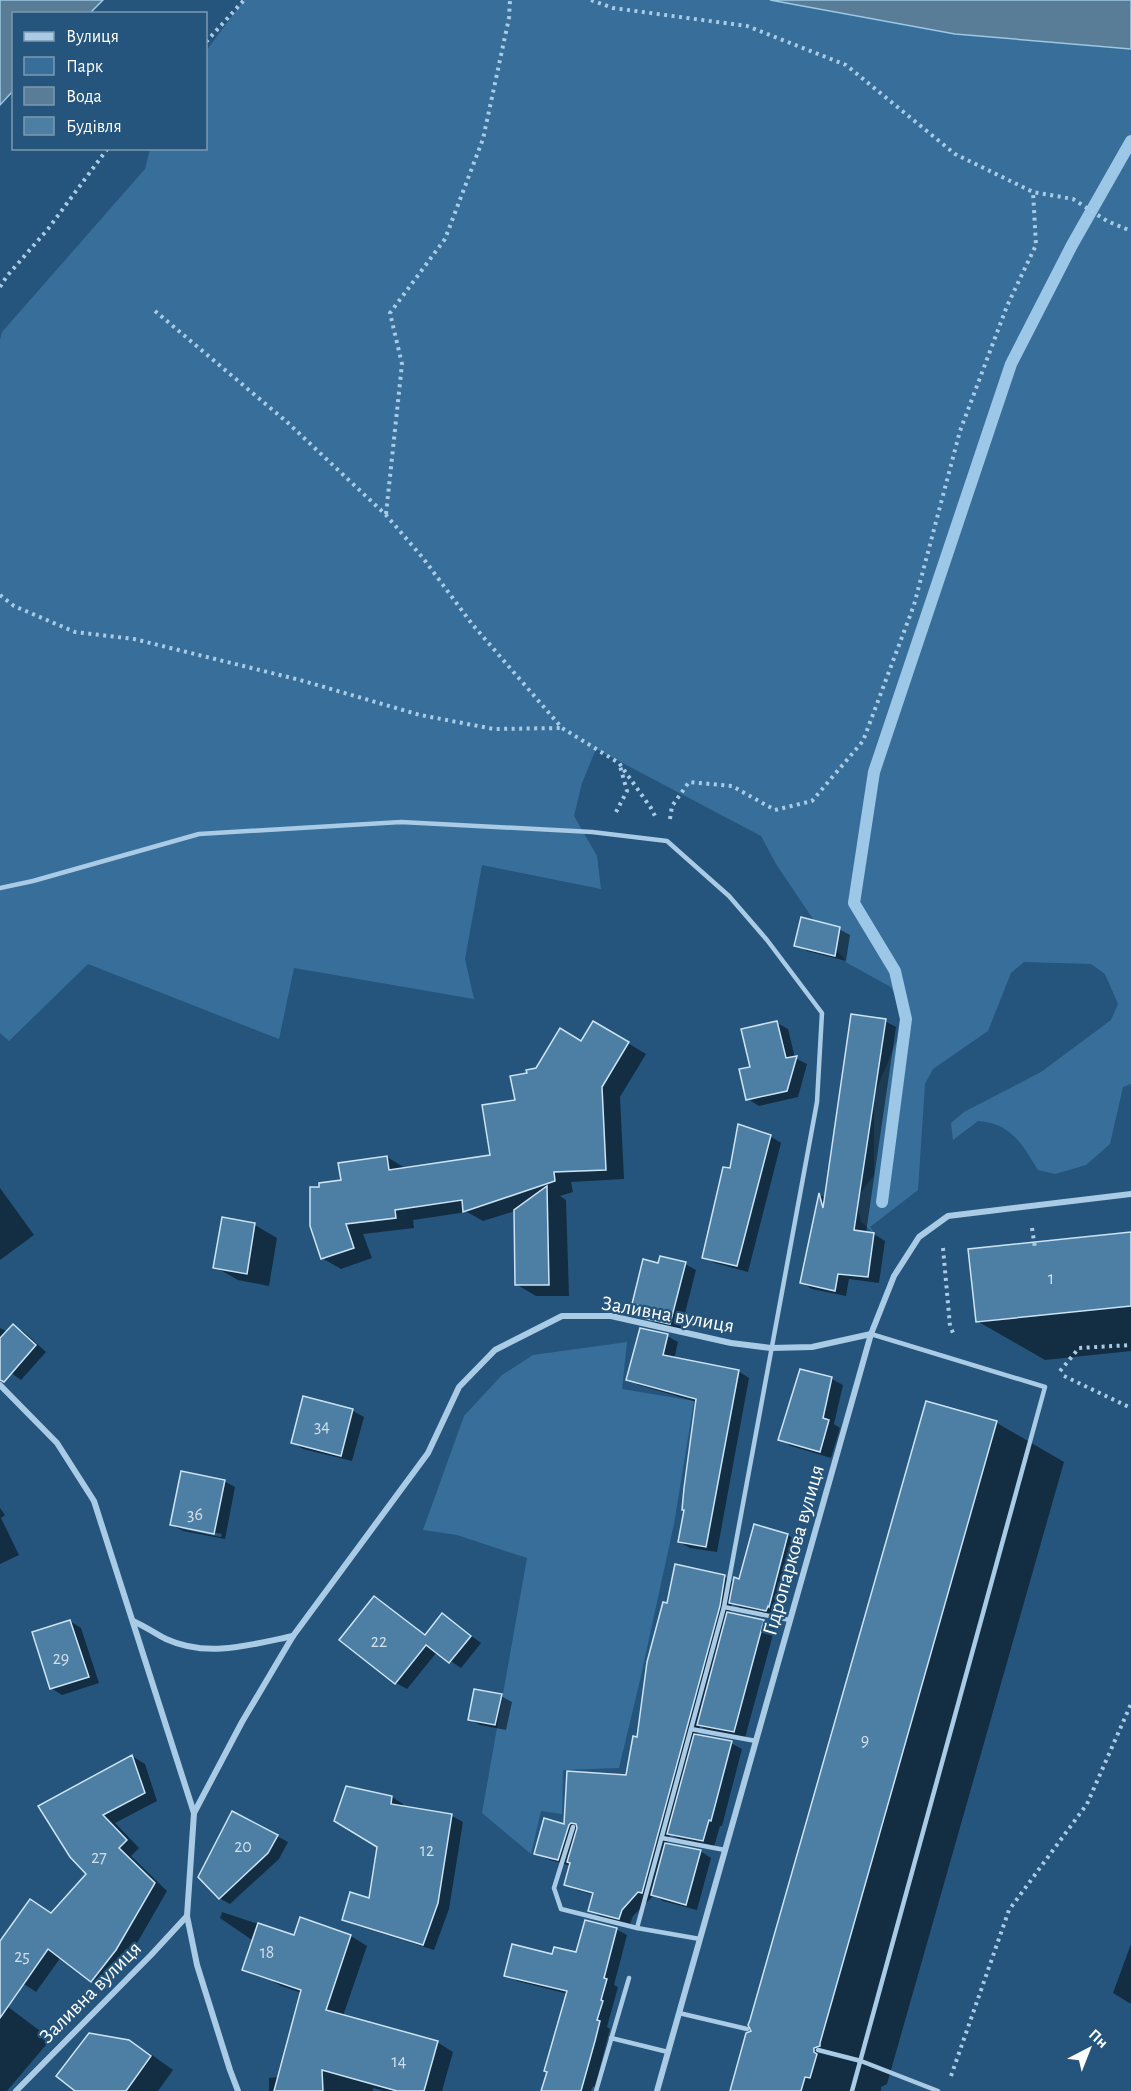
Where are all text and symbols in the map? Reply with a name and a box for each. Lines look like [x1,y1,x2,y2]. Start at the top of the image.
legend [12,12,207,150]
text: Вулиця [66,28,119,46]
text: Парк [66,58,104,76]
text: Вода [66,88,102,106]
text: Будівля [66,118,122,136]
house number: 1 [1048,1270,1054,1288]
street label: Заливна вулиця [600,1292,736,1337]
house number: 34 [314,1418,330,1436]
street label: Гідропаркова вулиця [759,1462,828,1638]
house number: 36 [187,1506,203,1524]
house number: 22 [371,1633,387,1651]
house number: 29 [53,1650,69,1668]
house number: 9 [861,1732,869,1750]
house number: 20 [234,1838,252,1856]
house number: 12 [420,1842,434,1860]
house number: 27 [91,1849,107,1867]
street label: Заливна вулиця [35,1937,145,2047]
house number: 18 [260,1944,274,1962]
house number: 25 [14,1948,30,1966]
north arrow [1059,2019,1119,2079]
text: Пн [1086,2026,1111,2051]
house number: 14 [392,2053,407,2071]

